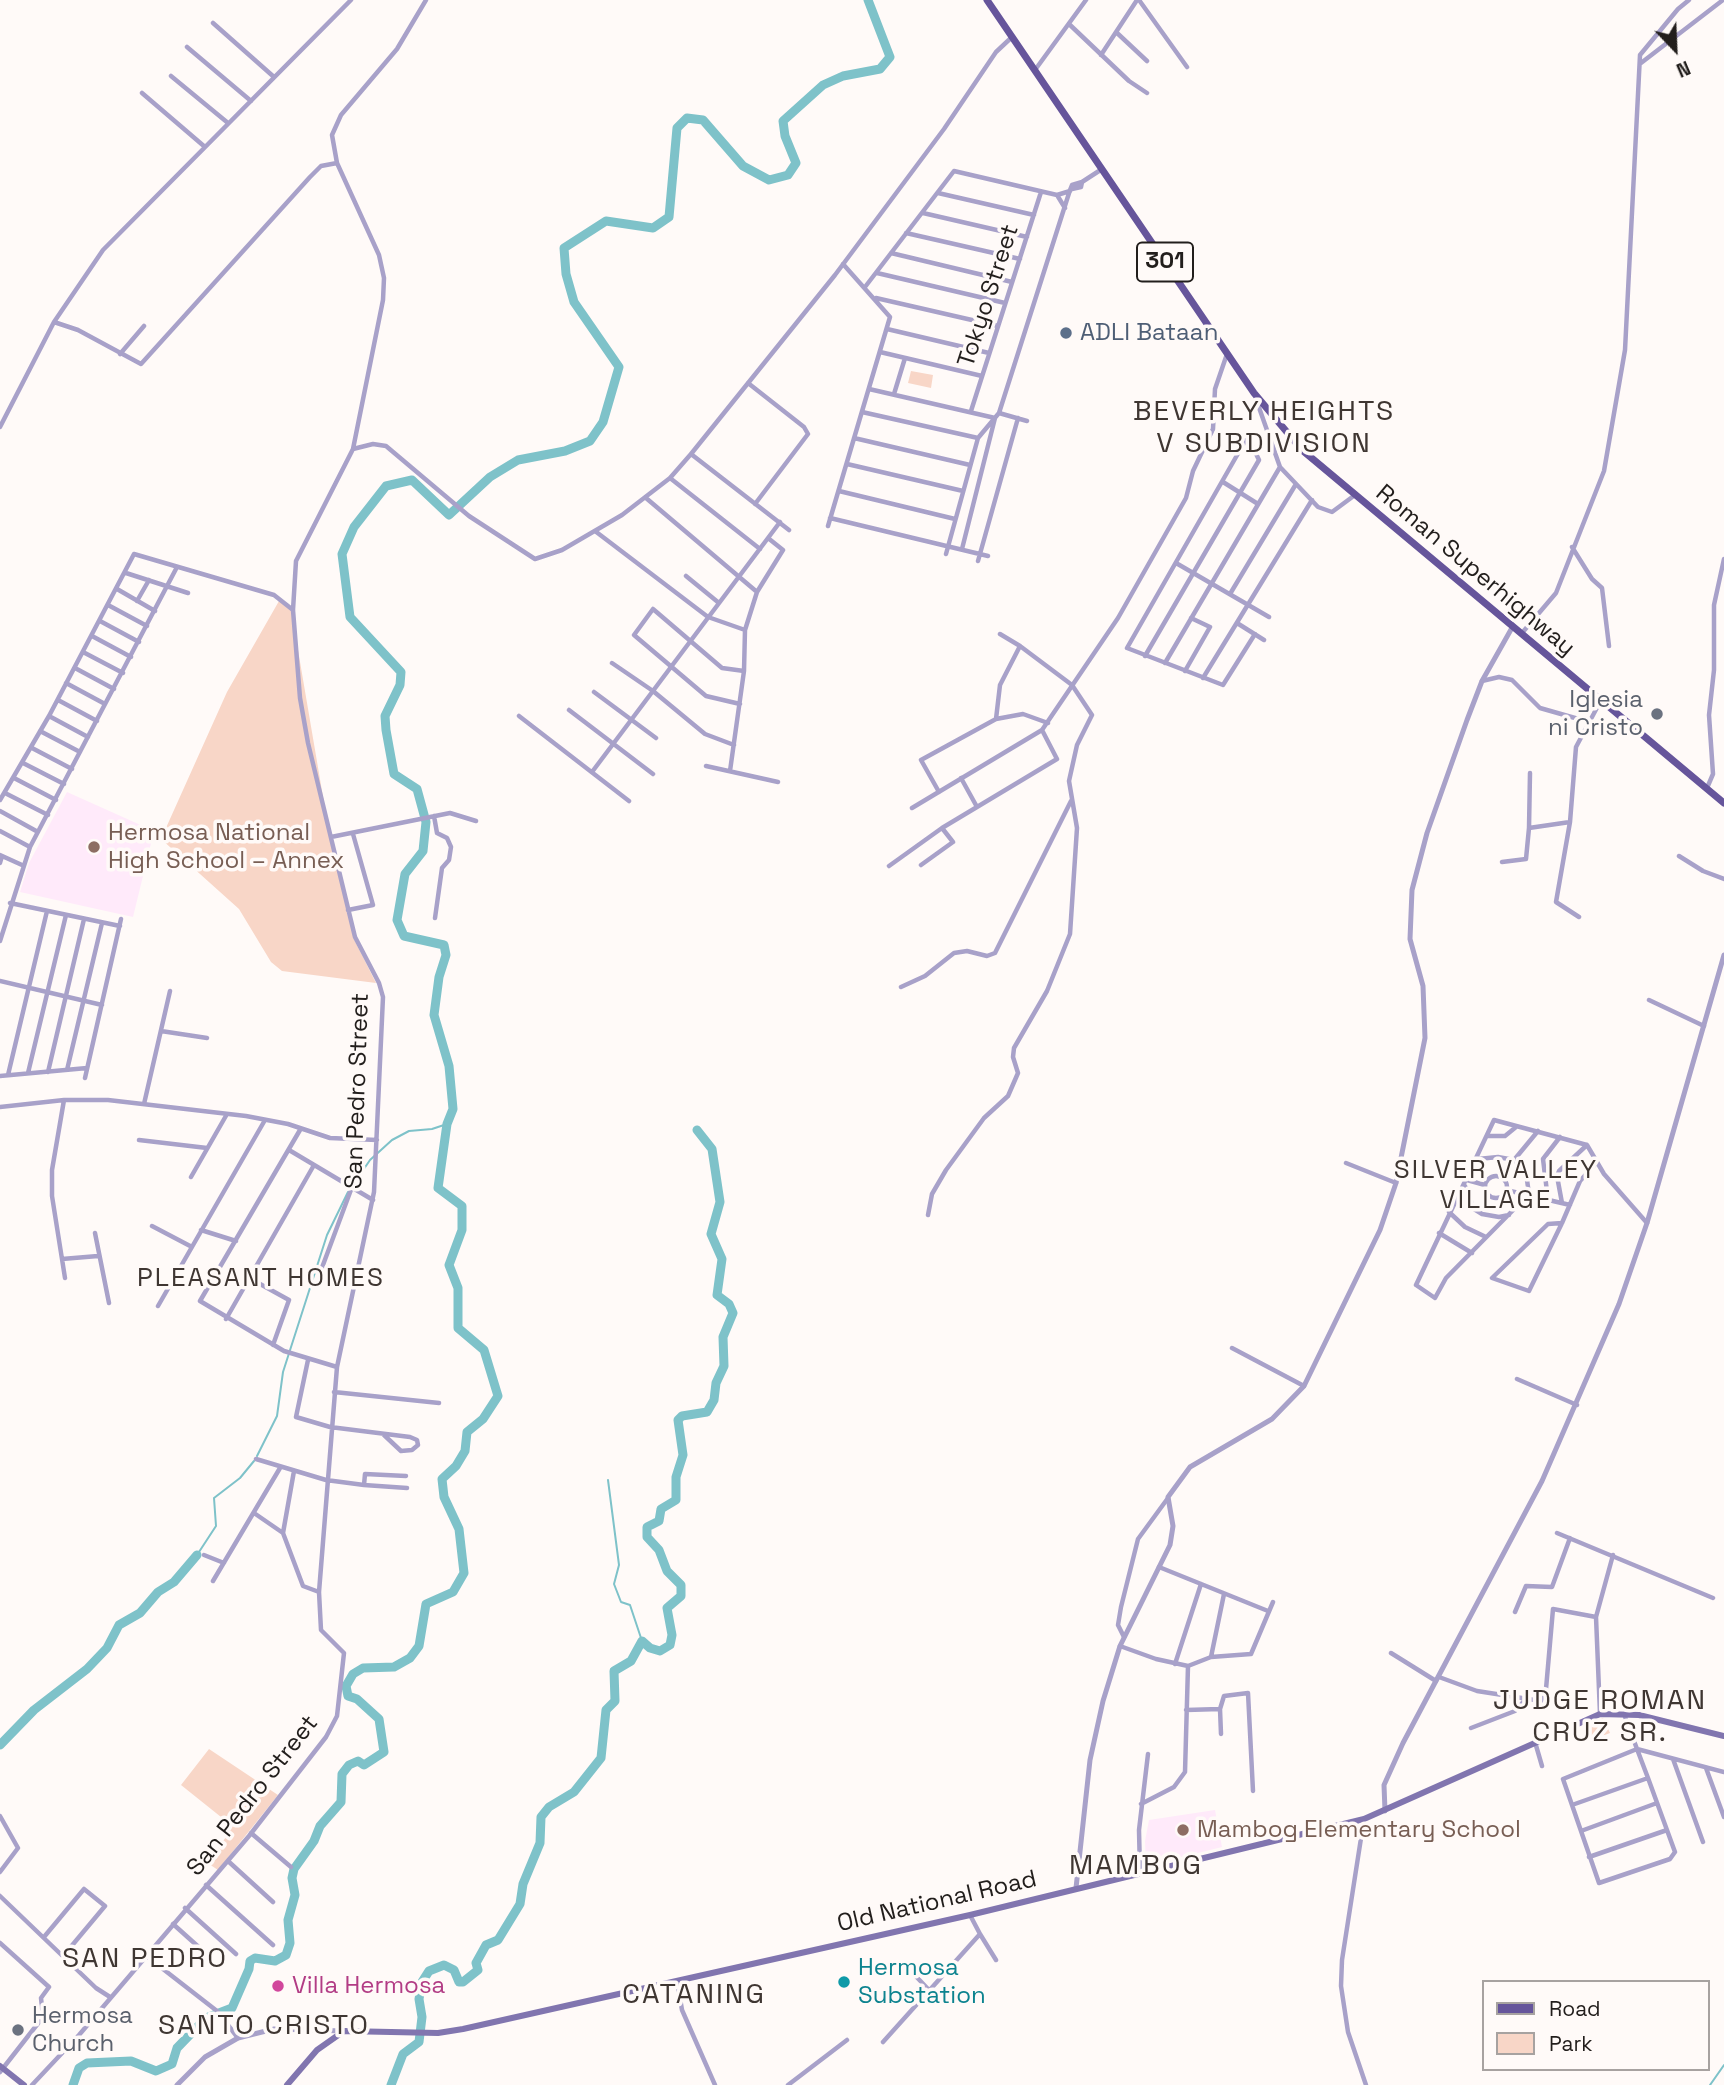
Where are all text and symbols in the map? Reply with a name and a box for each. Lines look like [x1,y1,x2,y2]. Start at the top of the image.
north arrow [1640,14,1710,84]
text: N [1673,55,1694,83]
street label: Tokyo Street [952,221,1026,371]
road number: 301 [1137,243,1193,282]
place label: ADLI Bataan [1080,319,1218,347]
marker: ADLI Bataan [1058,325,1074,341]
district label: BEVERLY HEIGHTS V SUBDIVISION [1135,395,1393,461]
street label: Roman Superhighway [1370,479,1580,663]
place label: Iglesia ni Cristo [1548,686,1643,742]
marker: Iglesia ni Cristo [1649,706,1665,722]
place label: Hermosa National High School – Annex [108,819,344,875]
marker: Hermosa National High School – Annex [86,839,102,855]
street label: San Pedro Street [340,993,376,1189]
district label: SILVER VALLEY VILLAGE [1395,1155,1597,1216]
district label: PLEASANT HOMES [139,1263,383,1295]
district label: JUDGE ROMAN CRUZ SR. [1494,1684,1706,1750]
street label: San Pedro Street [181,1710,325,1882]
place label: Mambog Elementary School [1197,1816,1521,1844]
marker: Mambog Elementary School [1175,1822,1191,1838]
district label: MAMBOG [1070,1849,1202,1883]
street label: Old National Road [834,1865,1040,1939]
district label: SAN PEDRO [63,1942,227,1976]
place label: Hermosa Substation [858,1954,986,2010]
place label: Villa Hermosa [292,1972,445,2000]
marker: Hermosa Substation [836,1974,852,1990]
marker: Villa Hermosa [270,1978,286,1994]
district label: CATANING [623,1978,765,2012]
legend [1482,1980,1710,2071]
text: Road [1549,1995,1601,2022]
place label: Hermosa Church [32,2002,133,2058]
district label: SANTO CRISTO [160,2009,368,2043]
marker: Hermosa Church [10,2022,26,2038]
text: Park [1549,2030,1593,2057]

